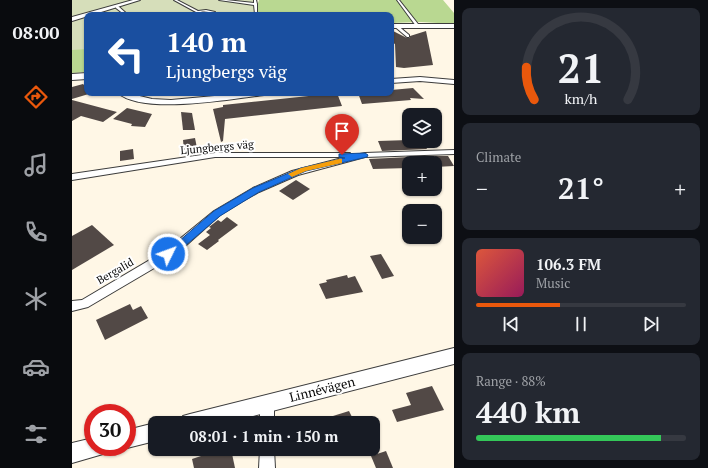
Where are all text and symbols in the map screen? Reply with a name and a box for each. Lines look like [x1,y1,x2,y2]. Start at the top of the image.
text: 08:00 [13,20,59,44]
text: 140 m [166,23,247,60]
icon: left [100,28,152,80]
text: 21 [557,39,605,94]
text: Ljungbergs väg [166,59,287,83]
icon: directions [22,83,50,111]
text: km/h [565,88,598,107]
map controls [402,108,442,244]
button: layers [402,108,442,148]
pin [325,114,359,155]
icon: arrive [331,120,353,142]
street label: Ljungbergs väg [180,137,255,157]
text: Climate [476,148,521,166]
icon: music [22,151,50,179]
button: + [402,156,442,196]
text: 21° [558,168,604,208]
text: − [476,174,488,203]
text: + [674,174,686,203]
button: − [402,204,442,244]
icon: phone [22,218,50,246]
position arrow [147,233,189,275]
text: 106.3 FM [536,254,601,274]
street label: Bergalid [94,255,136,287]
text: Music [536,274,570,292]
icon: climate [22,285,50,313]
icon: previous [500,313,522,335]
icon: pause [570,313,592,335]
icon: next [640,313,662,335]
icon: car [22,353,50,381]
street label: Linnévägen [287,372,357,406]
text: Range · 88% [476,372,546,390]
text: 440 km [476,392,580,432]
speed limit sign: 30 [84,404,136,456]
icon: filters [22,420,50,448]
text: 08:01 · 1 min · 150 m [190,426,338,446]

